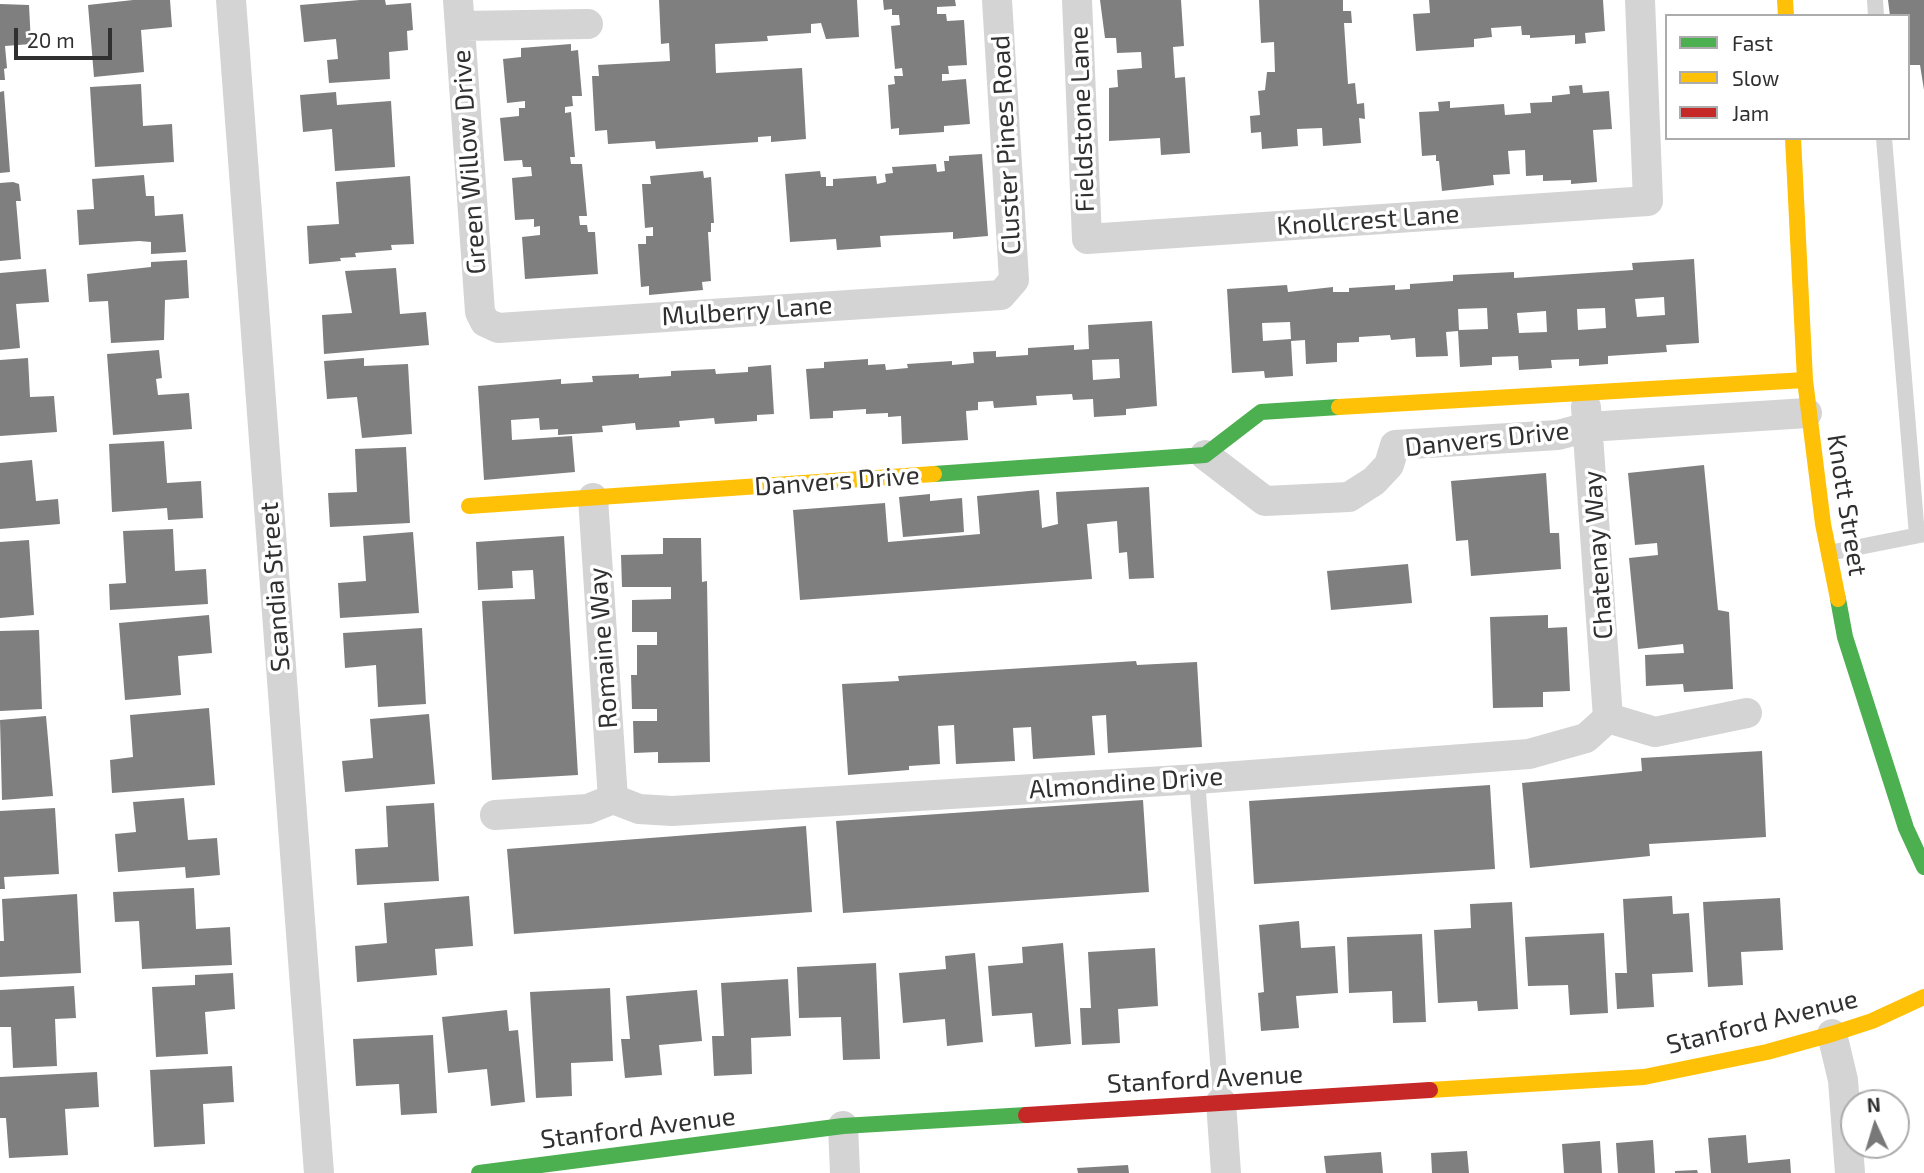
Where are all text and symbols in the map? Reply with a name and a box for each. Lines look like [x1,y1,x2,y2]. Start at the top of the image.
scale bar [18,14,116,58]
legend [1665,14,1910,140]
street label: Fieldstone Lane [1063,25,1101,213]
text: 20 m [27,27,75,52]
text: Fast [1732,30,1773,55]
street label: Cluster Pines Road [985,34,1027,256]
street label: Green Willow Drive [446,48,492,276]
text: Slow [1732,65,1779,90]
text: Jam [1732,100,1769,125]
street label: Knollcrest Lane [1276,198,1460,242]
street label: Mulberry Lane [661,289,833,333]
street label: Danvers Drive [1403,415,1571,463]
street label: Knott Street [1820,432,1874,578]
street label: Danvers Drive [753,460,921,502]
street label: Chatenay Way [1577,469,1619,641]
street label: Scandia Street [253,501,297,673]
street label: Romaine Way [582,566,624,730]
street label: Almondine Drive [1028,761,1224,805]
street label: Stanford Avenue [1663,983,1861,1061]
street label: Stanford Avenue [1106,1058,1304,1100]
north arrow [1840,1089,1910,1159]
text: N [1866,1093,1881,1116]
street label: Stanford Avenue [539,1101,737,1155]

